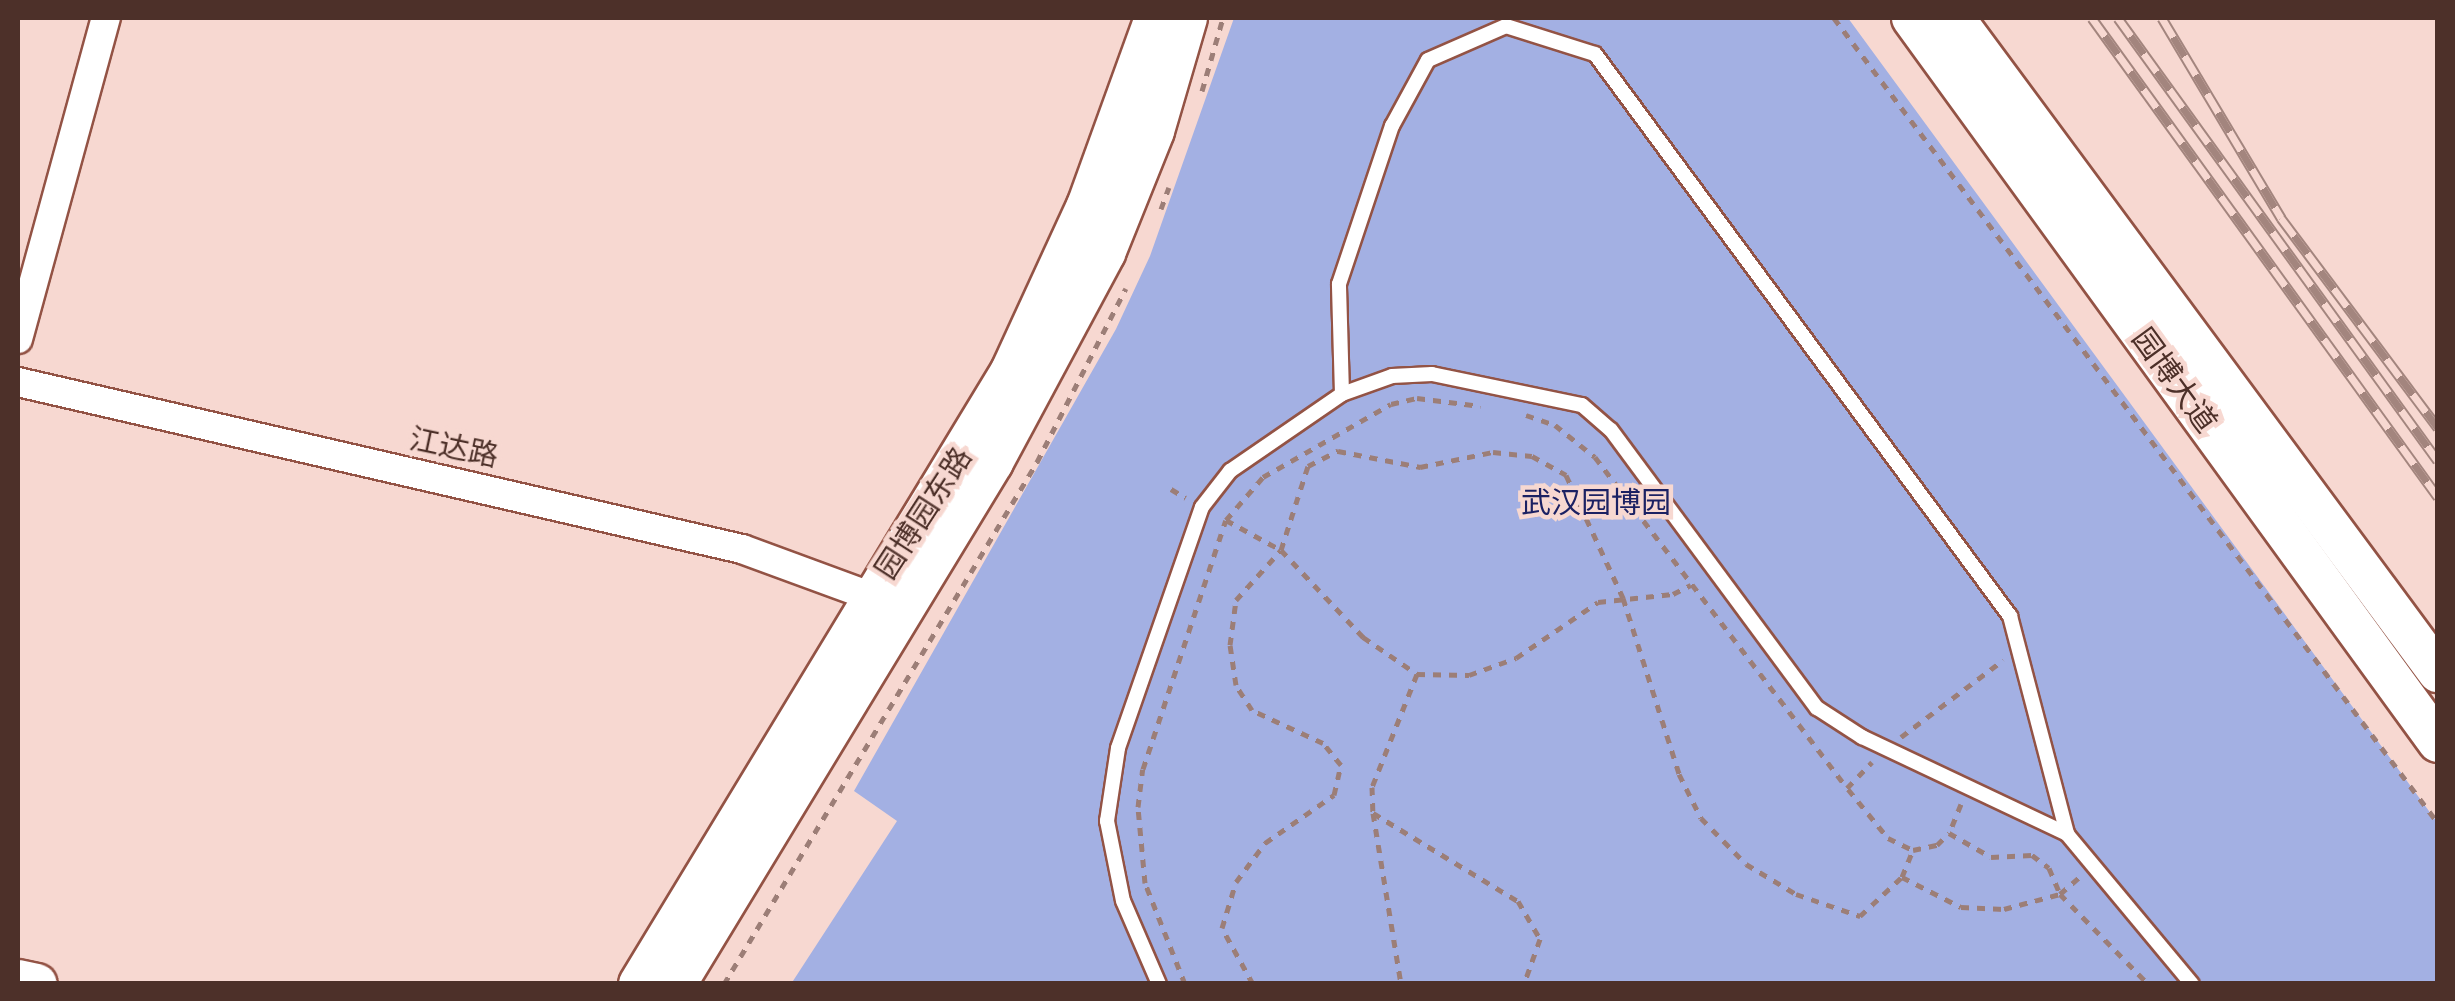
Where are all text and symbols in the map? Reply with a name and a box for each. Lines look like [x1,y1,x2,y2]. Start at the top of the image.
street label: 园博大道 [2125,321,2225,439]
street label: 江达路 [406,420,502,474]
street label: 园博园东路 [867,440,979,586]
park label: 武汉园博园 [1521,484,1671,520]

